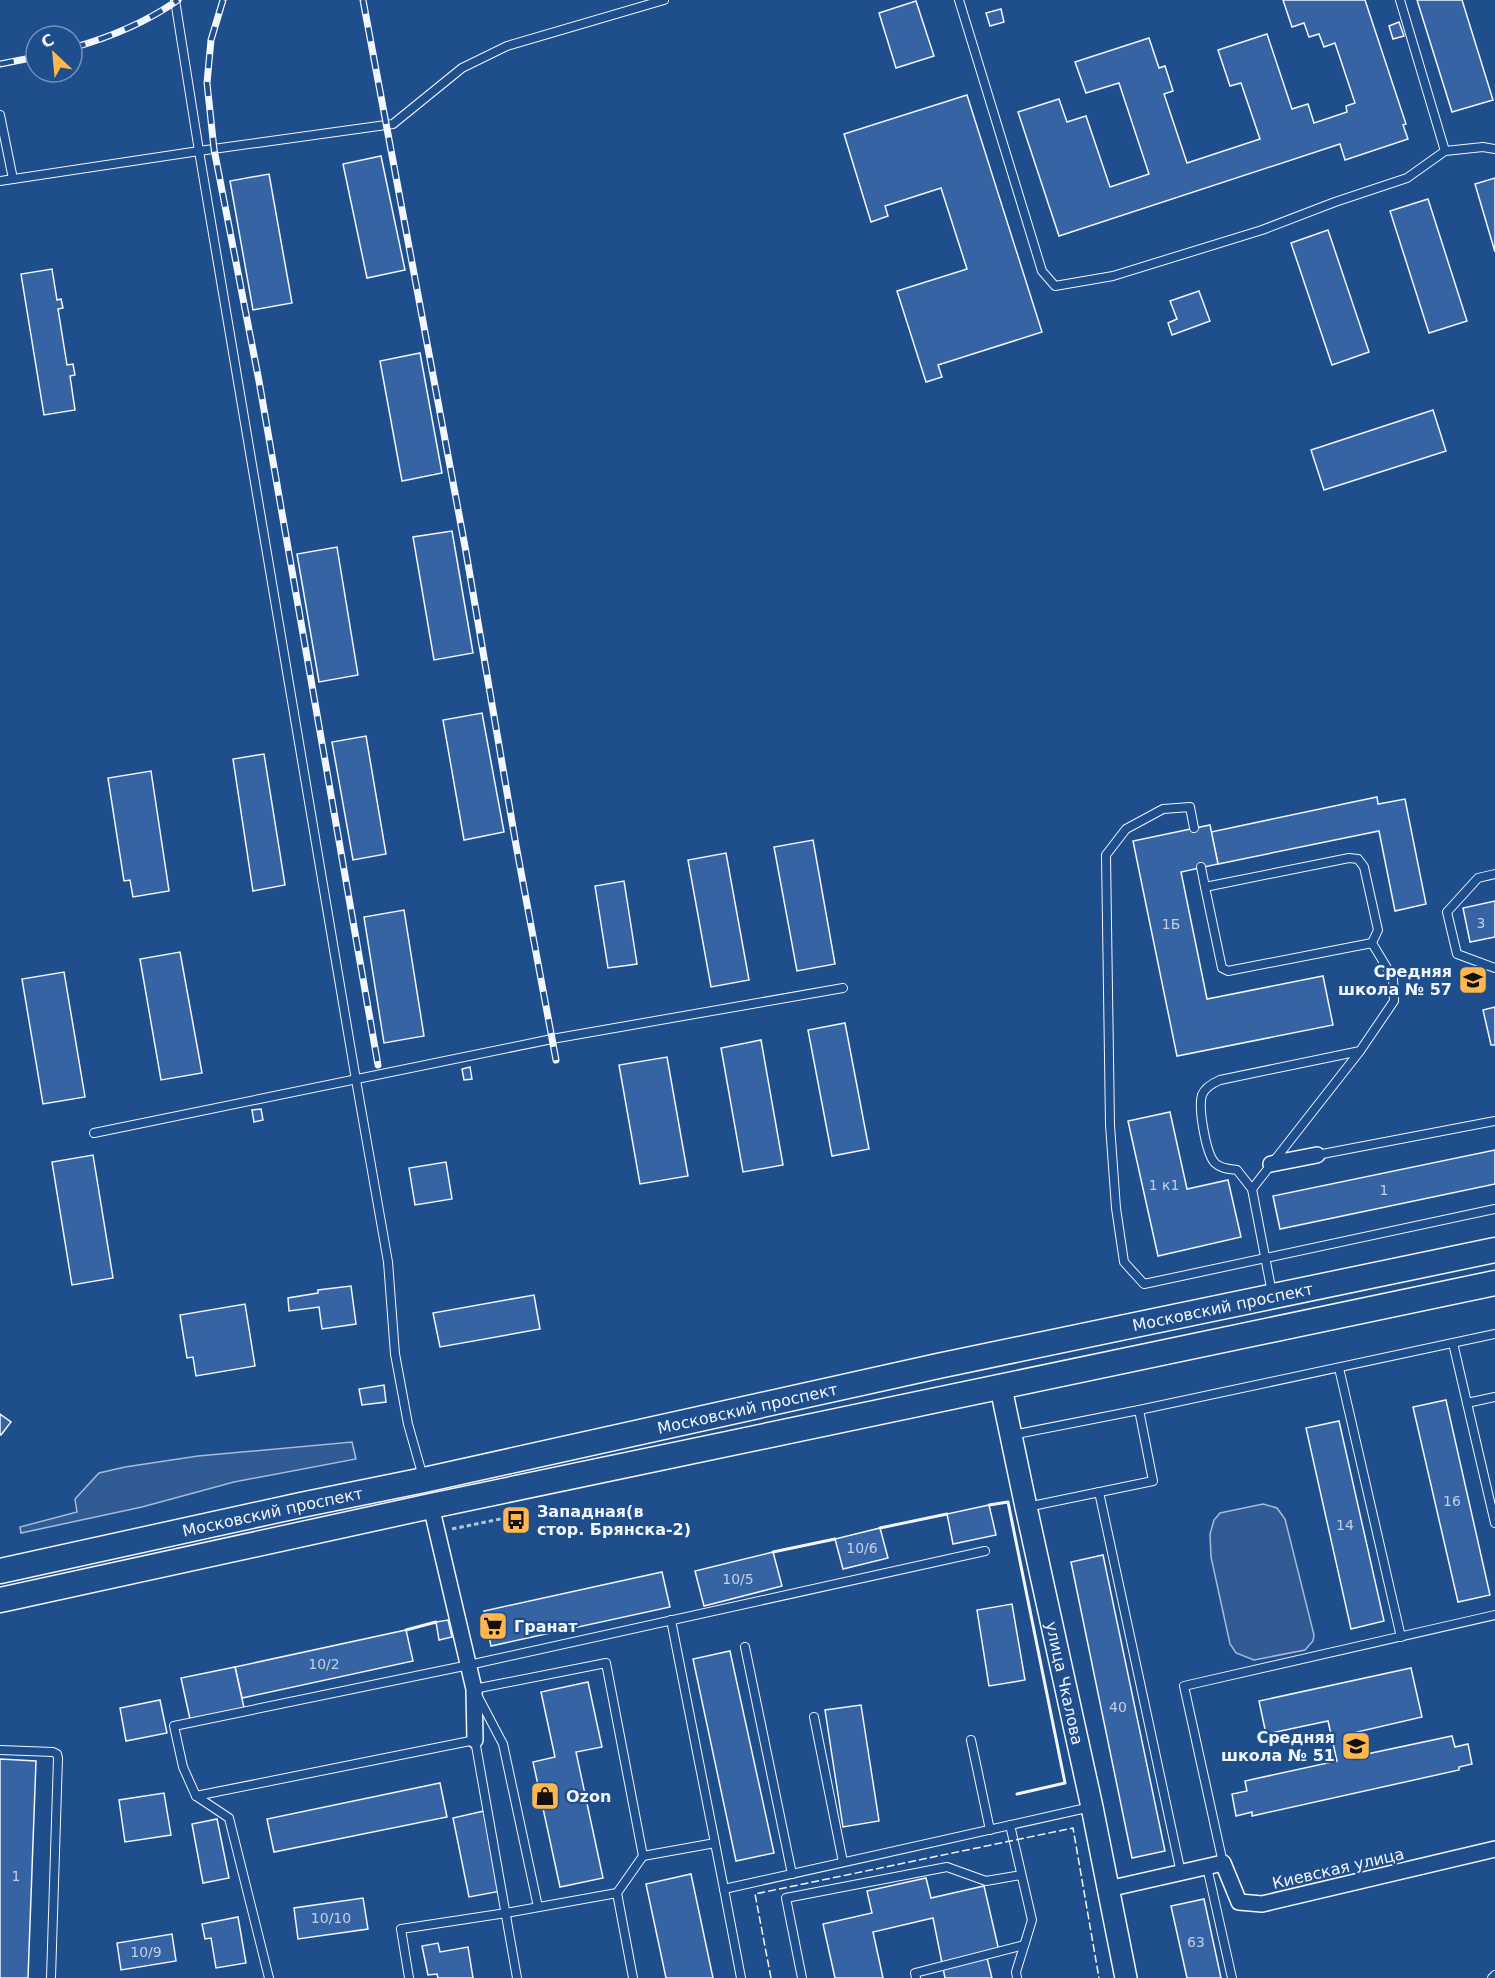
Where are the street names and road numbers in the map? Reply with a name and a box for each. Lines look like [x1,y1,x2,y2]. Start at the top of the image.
street label: Московский проспект [1131,1279,1315,1335]
street label: Московский проспект [656,1380,840,1438]
street label: Московский проспект [181,1484,365,1541]
street label: улица Чкалова [1041,1620,1087,1747]
street label: Киевская улица [1270,1844,1406,1893]

